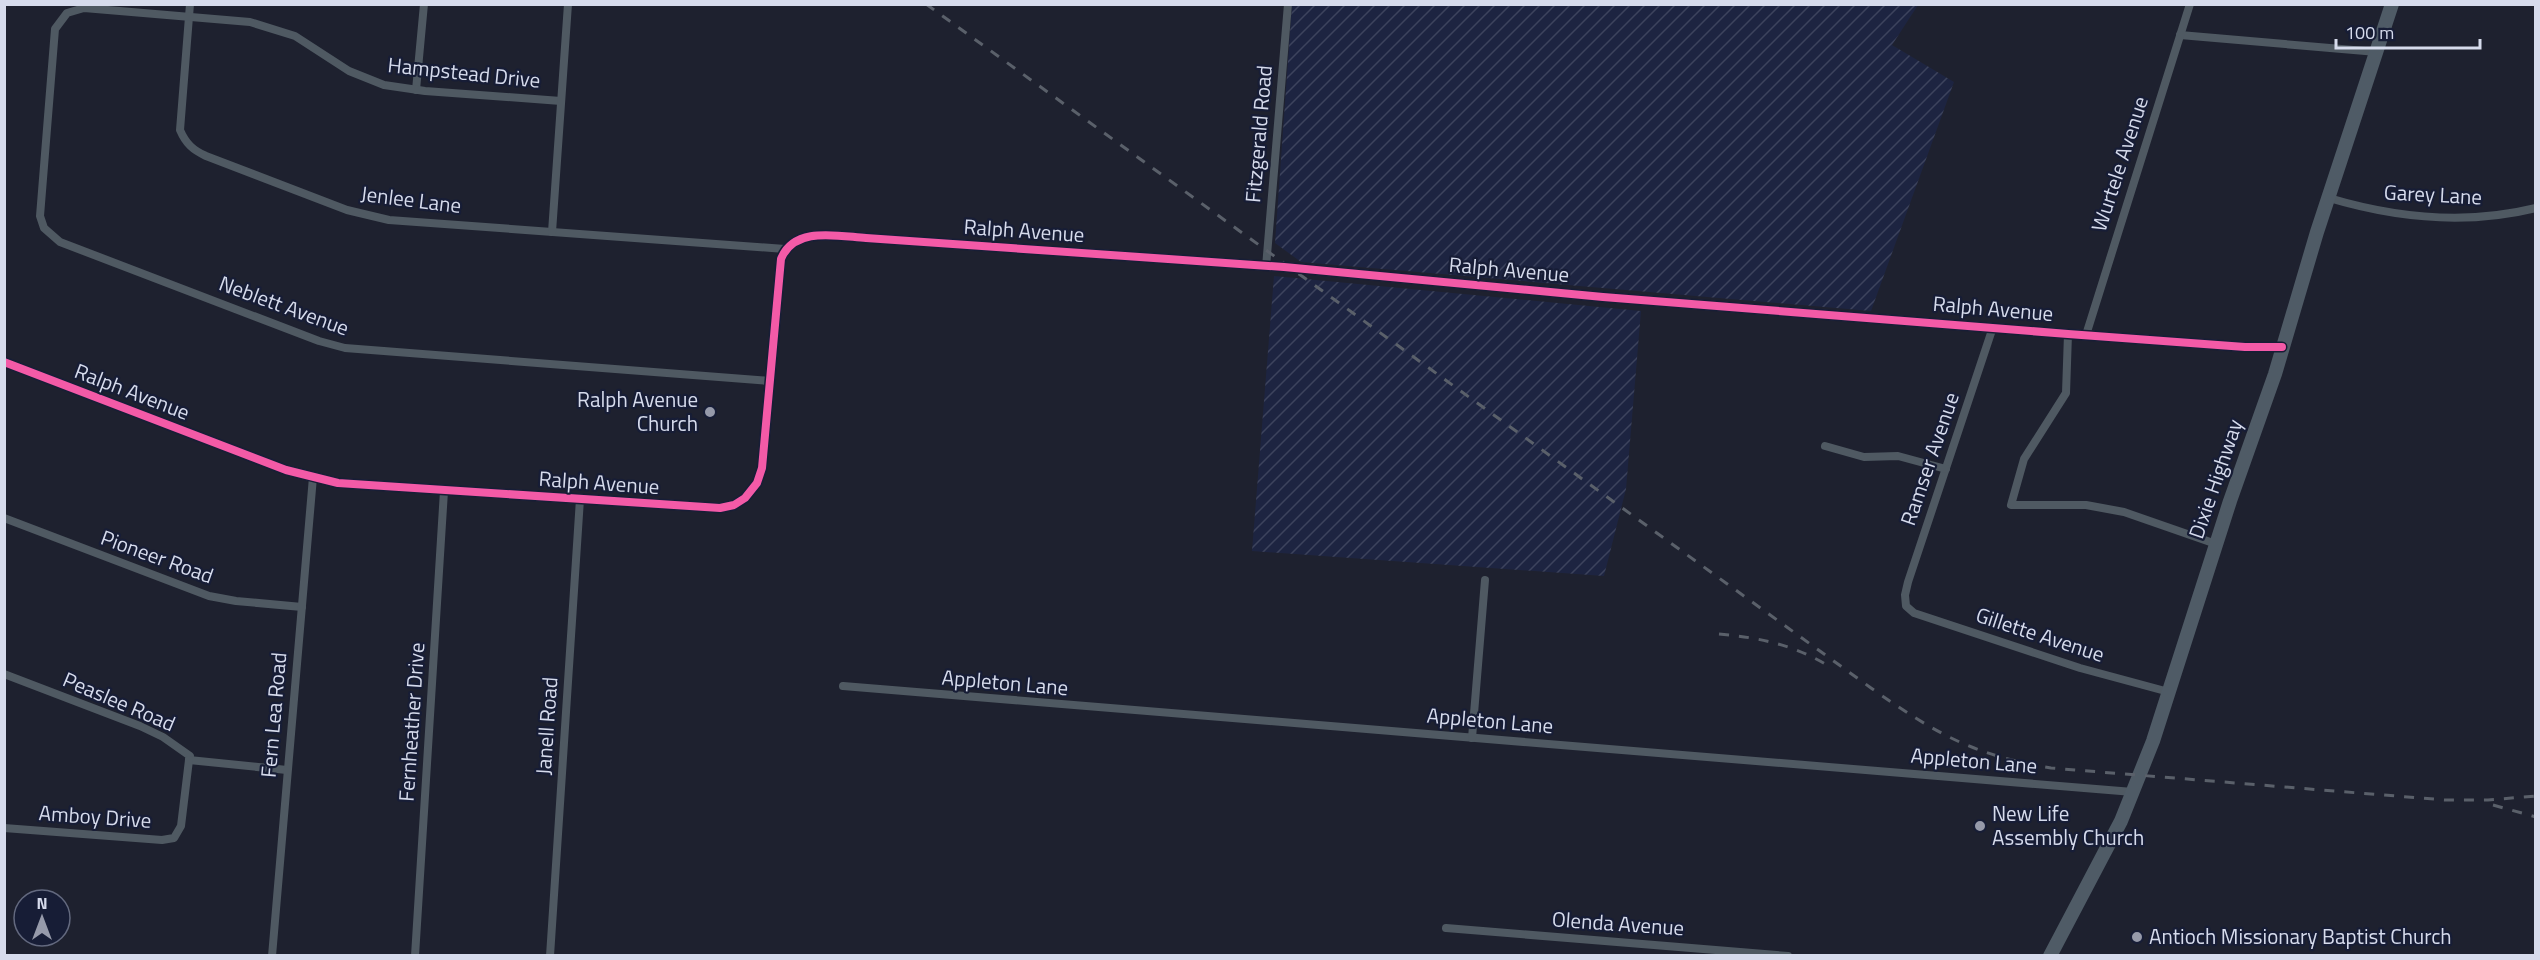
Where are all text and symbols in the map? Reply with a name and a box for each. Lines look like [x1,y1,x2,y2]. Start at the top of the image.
scale bar [2336,12,2480,50]
text: 100 m [2345,19,2394,46]
street label: Hampstead Drive [386,48,542,96]
street label: Fitzgerald Road [1236,64,1280,204]
street label: Wurtele Avenue [2082,92,2156,235]
street label: Garey Lane [2383,175,2483,213]
street label: Jenlee Lane [359,177,463,221]
street label: Ralph Avenue [963,210,1086,250]
street label: Ralph Avenue [1447,248,1571,290]
street label: Neblett Avenue [215,267,354,343]
street label: Ralph Avenue [1931,287,2055,329]
street label: Ralph Avenue [70,354,195,428]
place label: Ralph Avenue Church [577,383,698,439]
street label: Ramser Avenue [1891,388,1967,530]
marker: Ralph Avenue Church [703,405,717,419]
street label: Dixie Highway [2180,415,2250,543]
street label: Ralph Avenue [538,462,661,502]
street label: Pioneer Road [96,521,218,591]
street label: Gillette Avenue [1972,598,2109,670]
street label: Fernheather Drive [389,641,433,803]
street label: Fern Lea Road [252,651,294,779]
street label: Appleton Lane [940,661,1070,703]
street label: Peaslee Road [58,663,181,739]
street label: Janell Road [527,676,565,776]
street label: Appleton Lane [1425,699,1555,741]
street label: Appleton Lane [1909,739,2039,781]
street label: Amboy Drive [38,796,152,836]
place label: New Life Assembly Church [1992,797,2144,853]
marker: New Life Assembly Church [1973,819,1987,833]
north arrow [12,888,72,948]
text: N [36,891,48,915]
street label: Olenda Avenue [1551,902,1685,944]
place label: Antioch Missionary Baptist Church [2149,920,2452,952]
marker: Antioch Missionary Baptist Church [2130,930,2144,944]

